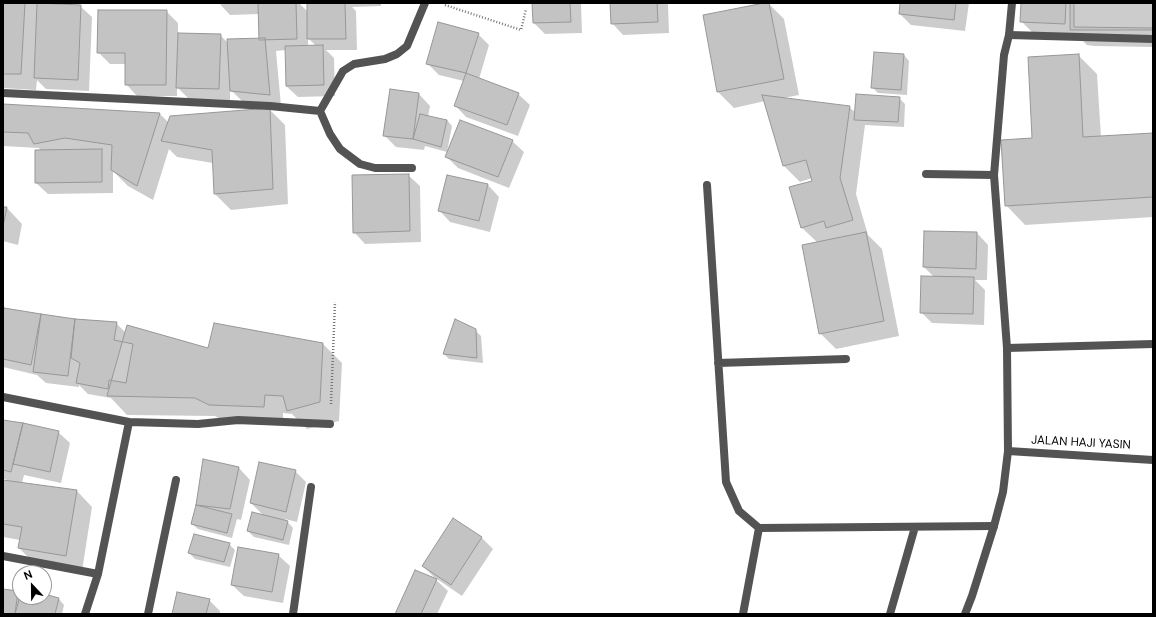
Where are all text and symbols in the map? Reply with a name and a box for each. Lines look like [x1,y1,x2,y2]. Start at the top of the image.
street label: JALAN HAJI YASIN [1031,433,1131,453]
north arrow [12,565,52,605]
text: N [22,567,34,583]

